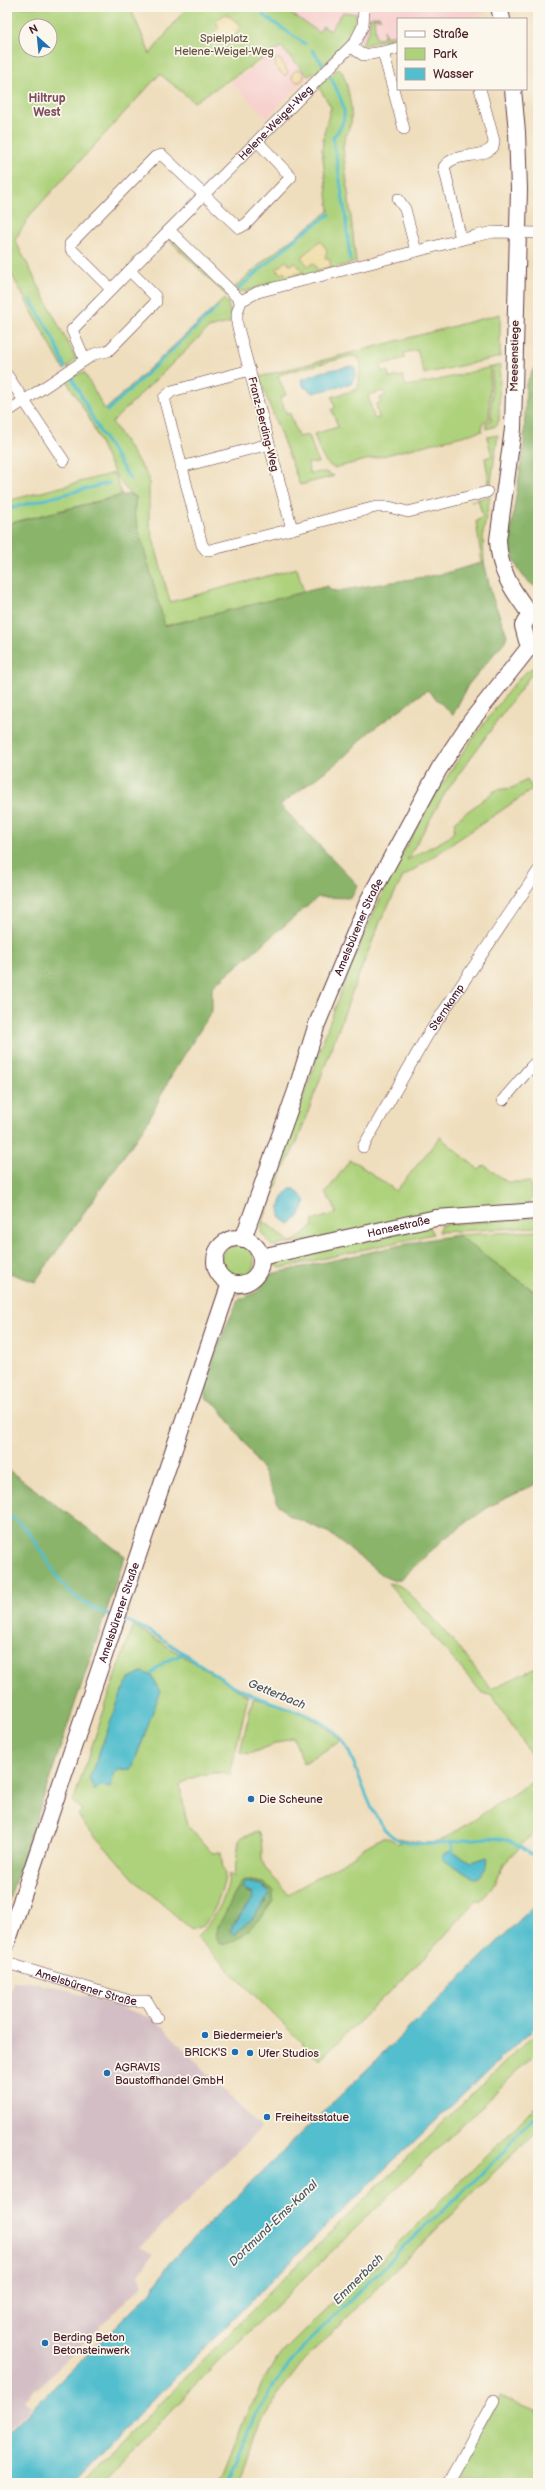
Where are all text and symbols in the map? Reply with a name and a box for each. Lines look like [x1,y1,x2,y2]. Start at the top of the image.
north arrow [18,18,58,58]
legend [397,18,527,90]
text: N [27,22,40,37]
text: Straße [433,27,469,42]
park label: Spielplatz Helene-Weigel-Weg [174,32,274,58]
text: Park [433,47,457,62]
text: Wasser [433,67,474,82]
street label: Helene-Weigel-Weg [236,83,315,163]
district label: Hiltrup West [28,91,66,120]
street label: Meesenstiege [507,320,522,392]
street label: Franz-Berding-Weg [245,375,282,473]
street label: Amelsbürener Straße [332,876,386,978]
street label: Sternkamp [427,982,467,1033]
street label: Hansestraße [366,1213,432,1240]
street label: Amelsbürener Straße [96,1560,142,1664]
water label: Getterbach [246,1676,308,1713]
place label: Die Scheune [259,1793,323,1806]
marker: Die Scheune [246,1794,256,1804]
street label: Amelsbürener Straße [34,1966,137,2008]
place label: Biedermeier's [213,2029,283,2042]
marker: Biedermeier's [200,2030,210,2040]
place label: BRICK'S [184,2046,227,2059]
marker: BRICK'S [230,2047,240,2057]
place label: Ufer Studios [258,2047,320,2060]
marker: Ufer Studios [245,2048,255,2058]
place label: AGRAVIS Baustoffhandel GmbH [115,2061,224,2087]
marker: AGRAVIS Baustoffhandel GmbH [102,2068,112,2078]
place label: Freiheitsstatue [275,2111,349,2124]
marker: Freiheitsstatue [262,2112,272,2122]
water label: Dortmund-Ems-Kanal [226,2176,322,2270]
water label: Emmerbach [330,2251,387,2308]
place label: Berding Beton Betonsteinwerk [53,2331,130,2357]
marker: Berding Beton Betonsteinwerk [40,2338,50,2348]

